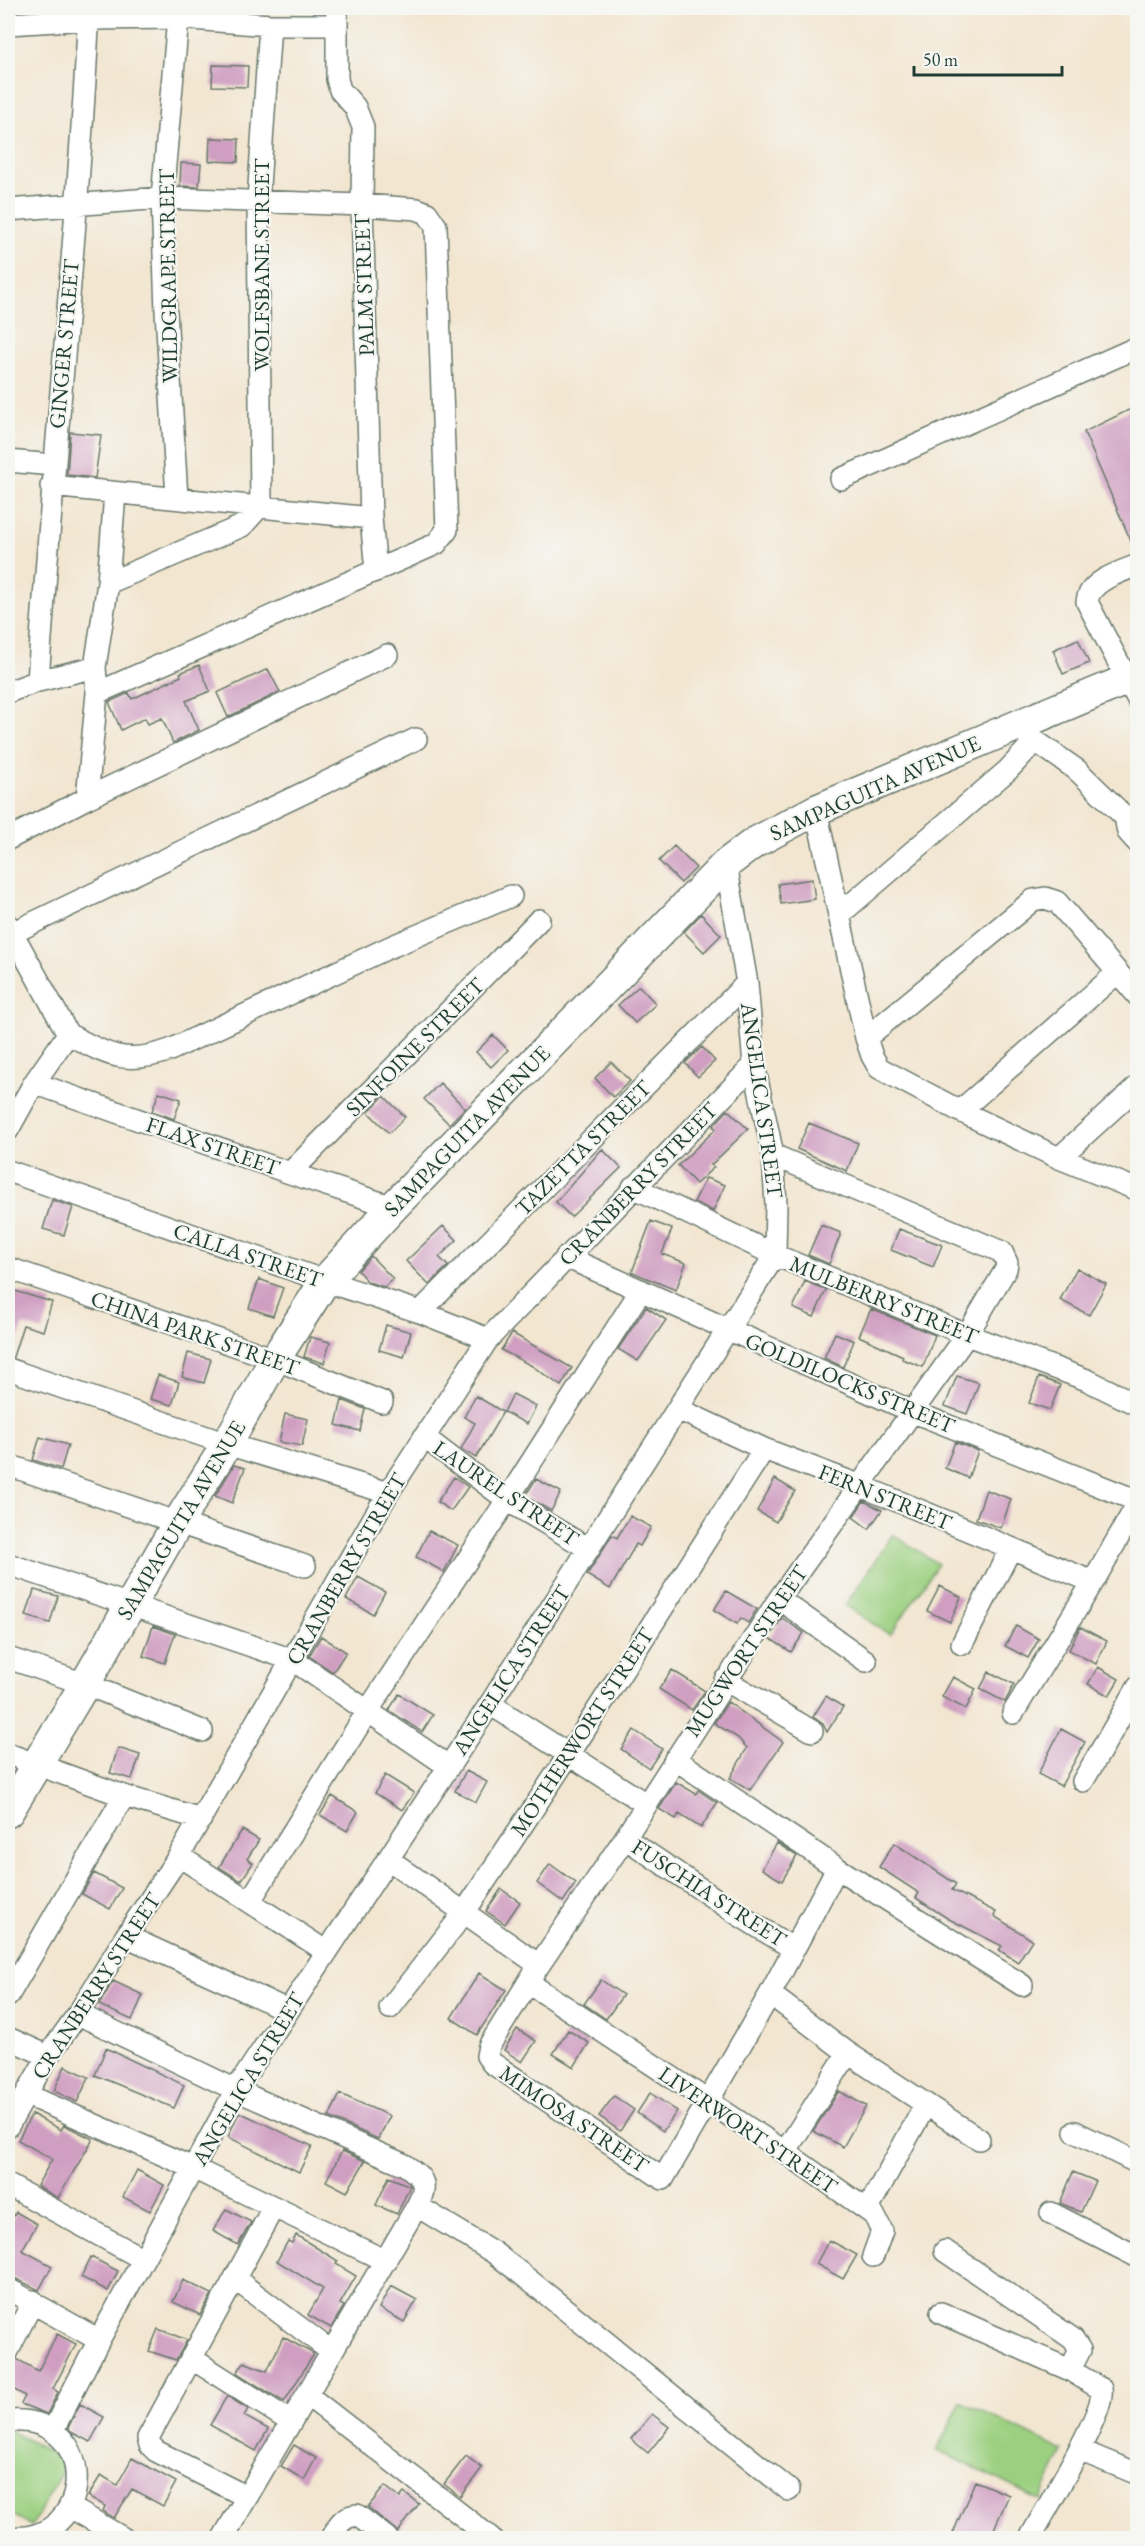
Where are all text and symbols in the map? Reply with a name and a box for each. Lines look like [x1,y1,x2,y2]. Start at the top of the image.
scale bar [914,39,1062,77]
text: 50 m [923,48,958,71]
street label: WOLFSBANE STREET [247,158,276,372]
street label: WILDGRAPE STREET [152,168,184,383]
street label: PALM STREET [347,213,381,357]
street label: GINGER STREET [42,258,86,430]
street label: SAMPAGUITA AVENUE [765,728,985,848]
street label: SINFOINE STREET [339,971,491,1123]
street label: ANGELICA STREET [734,1000,790,1200]
street label: SAMPAGUITA AVENUE [377,1039,557,1223]
street label: TAZETTA STREET [509,1073,658,1222]
street label: CRANBERRY STREET [552,1096,724,1272]
street label: FLAX STREET [142,1110,284,1183]
street label: CALLA STREET [169,1216,327,1294]
street label: MULBERRY STREET [785,1249,983,1351]
street label: CHINA PARK STREET [87,1284,303,1382]
street label: GOLDILOCKS STREET [741,1326,959,1440]
street label: SAMPAGUITA AVENUE [110,1415,252,1625]
street label: LAUREL STREET [427,1433,585,1553]
street label: FERN STREET [814,1457,956,1537]
street label: CRANBERRY STREET [279,1468,413,1670]
street label: MUGWORT STREET [678,1559,814,1742]
street label: ANGELICA STREET [445,1579,577,1761]
street label: MOTHERWORT STREET [504,1622,661,1842]
street label: FUSCHIA STREET [626,1832,792,1954]
street label: CRANBERRY STREET [25,1887,167,2085]
street label: ANGELICA STREET [184,1987,311,2172]
street label: MIMOSA STREET [494,2058,654,2180]
street label: LIVERWORT STREET [653,2059,843,2201]

